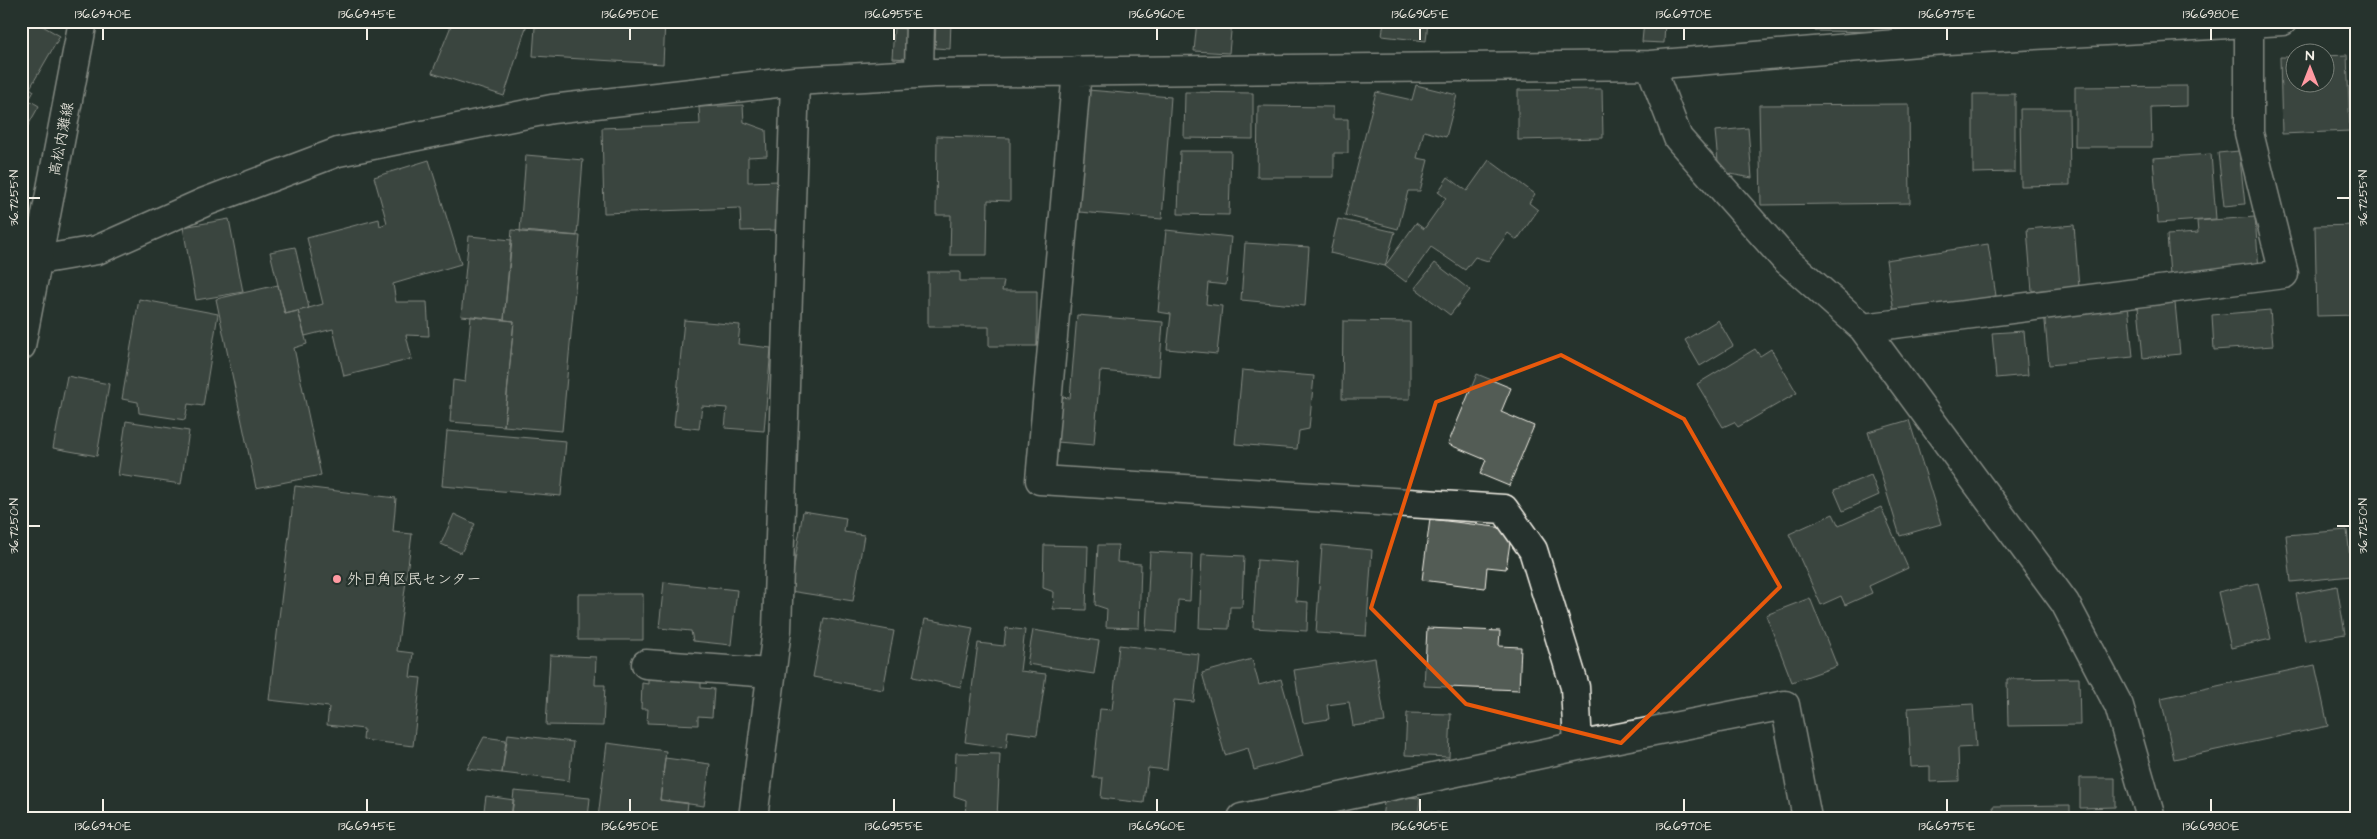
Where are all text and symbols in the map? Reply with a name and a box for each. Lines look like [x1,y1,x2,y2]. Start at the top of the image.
text: 136.6940°E [75,6,131,23]
text: 136.6945°E [338,6,396,23]
text: 136.6950°E [601,6,659,23]
text: 136.6955°E [865,6,923,23]
text: 136.6960°E [1129,6,1185,23]
text: 136.6965°E [1392,6,1448,23]
text: 136.6970°E [1656,6,1712,23]
text: 136.6975°E [1919,6,1975,23]
text: 136.6980°E [2183,6,2239,23]
north arrow [2284,42,2334,92]
text: N [2306,46,2315,66]
street label: 高松内灘線 [44,100,79,178]
text: 36.7255°N [6,169,23,226]
text: 36.7255°N [2355,169,2372,226]
text: 36.7250°N [6,498,23,554]
text: 36.7250°N [2355,498,2372,554]
place label: 外日角区民センター [347,569,481,590]
marker: 外日角区民センター [331,573,343,585]
text: 136.6940°E [75,818,131,835]
text: 136.6945°E [338,818,396,835]
text: 136.6950°E [601,818,659,835]
text: 136.6955°E [865,818,923,835]
text: 136.6960°E [1129,818,1185,835]
text: 136.6965°E [1392,818,1448,835]
text: 136.6970°E [1656,818,1712,835]
text: 136.6975°E [1919,818,1975,835]
text: 136.6980°E [2183,818,2239,835]

